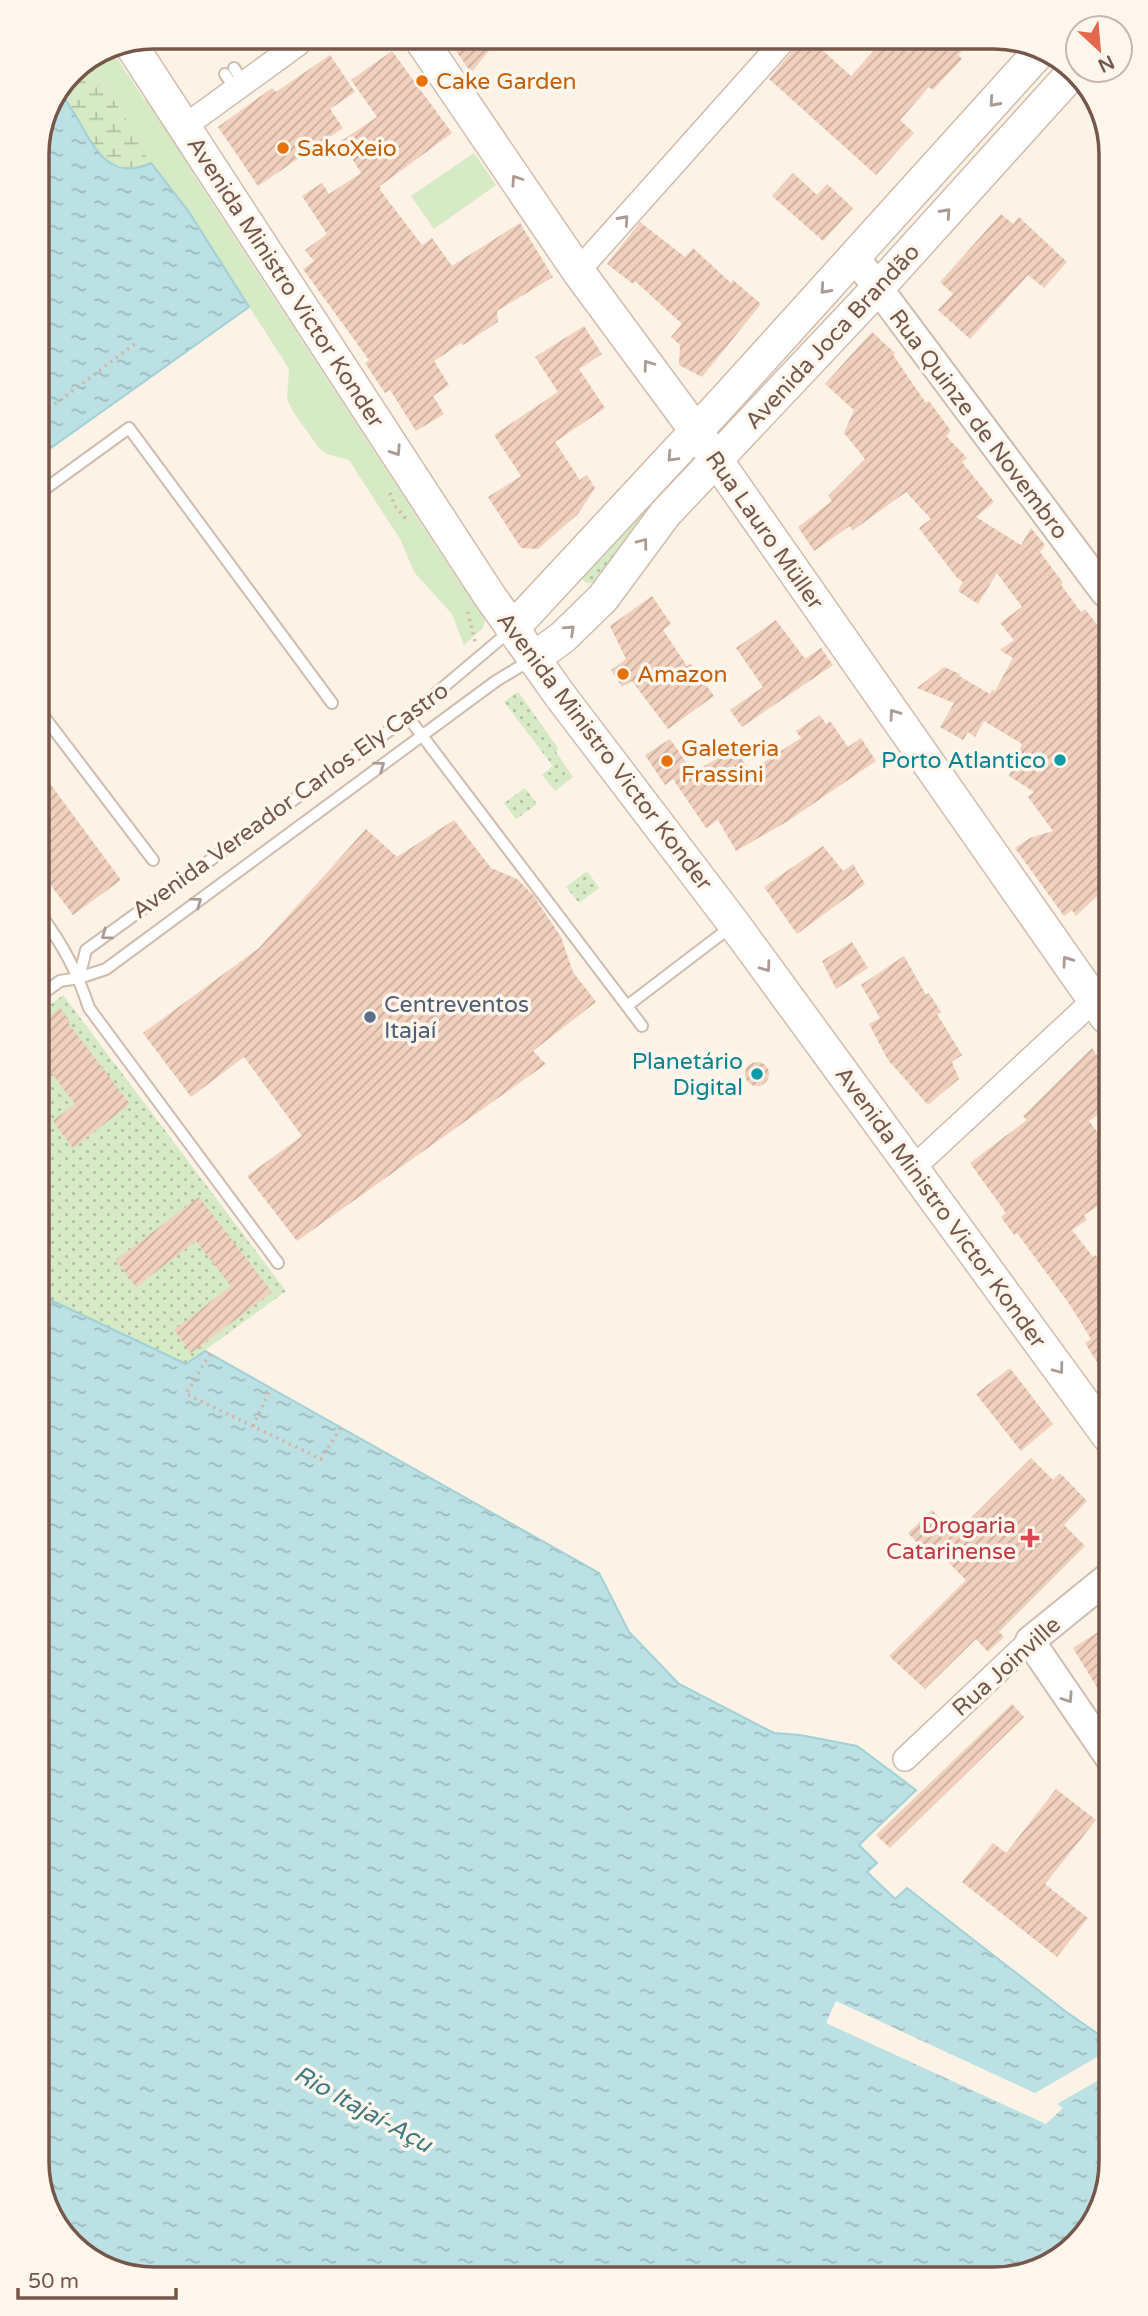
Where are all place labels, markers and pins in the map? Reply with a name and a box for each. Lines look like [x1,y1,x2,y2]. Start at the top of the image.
place label: Cake Garden [436,68,577,96]
marker: Cake Garden [414,73,430,89]
place label: SakoXeio [297,135,397,163]
marker: SakoXeio [275,140,291,156]
place label: Amazon [637,661,728,689]
marker: Amazon [615,666,631,682]
place label: Galeteria Frassini [681,735,779,789]
place label: Porto Atlantico [881,747,1046,775]
marker: Porto Atlantico [1052,752,1068,768]
marker: Galeteria Frassini [659,753,675,769]
place label: Centreventos Itajaí [384,991,529,1045]
marker: Centreventos Itajaí [362,1009,378,1025]
place label: Planetário Digital [632,1048,743,1102]
marker: Planetário Digital [749,1066,765,1082]
place label: Drogaria Catarinense [886,1512,1016,1566]
marker: Drogaria Catarinense [1022,1530,1038,1546]

